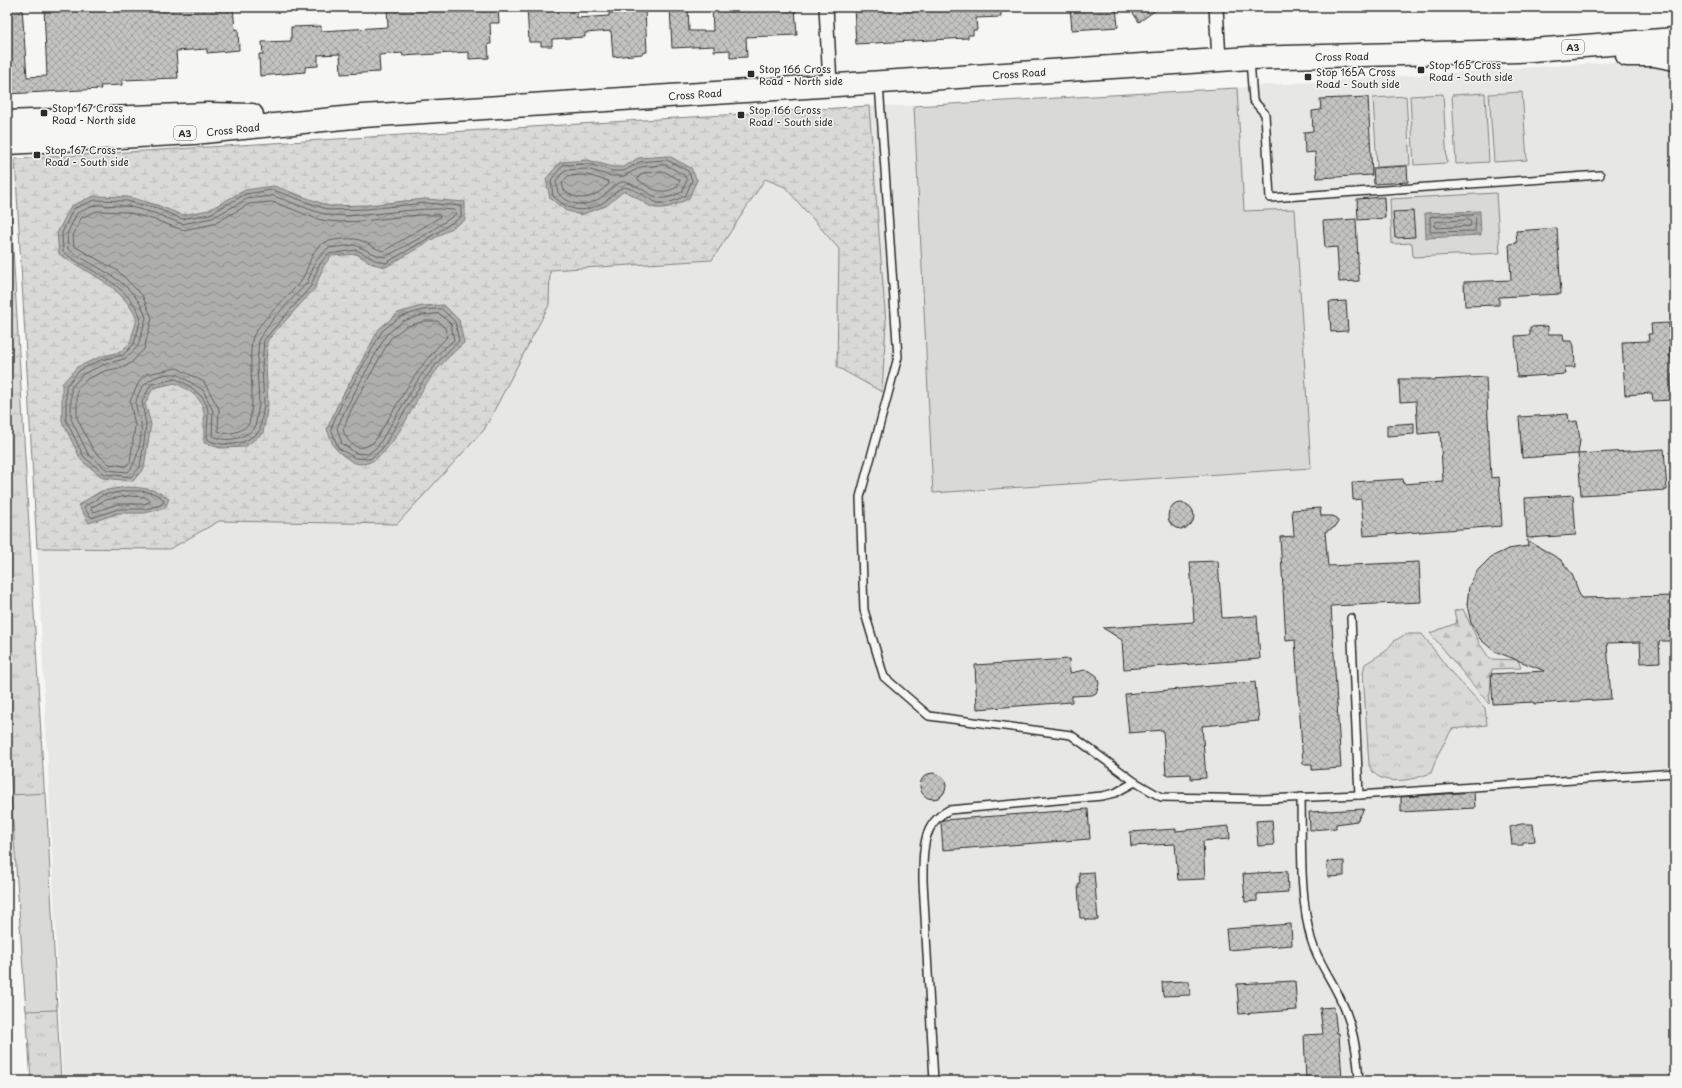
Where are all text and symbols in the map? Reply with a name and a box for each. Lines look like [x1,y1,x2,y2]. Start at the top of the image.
road number: A3 [1562,40,1584,54]
street label: Cross Road [1315,48,1369,64]
place label: Stop 165 Cross Road - South side [1429,57,1513,84]
place label: Stop 166 Cross Road - North side [759,61,843,88]
street label: Cross Road [992,64,1047,82]
place label: Stop 165A Cross Road - South side [1316,64,1400,91]
marker: Stop 165 Cross Road - South side [1416,65,1426,75]
marker: Stop 166 Cross Road - North side [746,69,756,79]
marker: Stop 165A Cross Road - South side [1303,72,1313,82]
street label: Cross Road [668,85,723,103]
place label: Stop 167 Cross Road - North side [52,100,136,127]
place label: Stop 166 Cross Road - South side [749,102,833,129]
marker: Stop 167 Cross Road - North side [39,108,49,118]
marker: Stop 166 Cross Road - South side [736,110,746,120]
street label: Cross Road [205,119,261,139]
road number: A3 [174,126,196,140]
place label: Stop 167 Cross Road - South side [45,142,129,169]
marker: Stop 167 Cross Road - South side [32,150,42,160]

